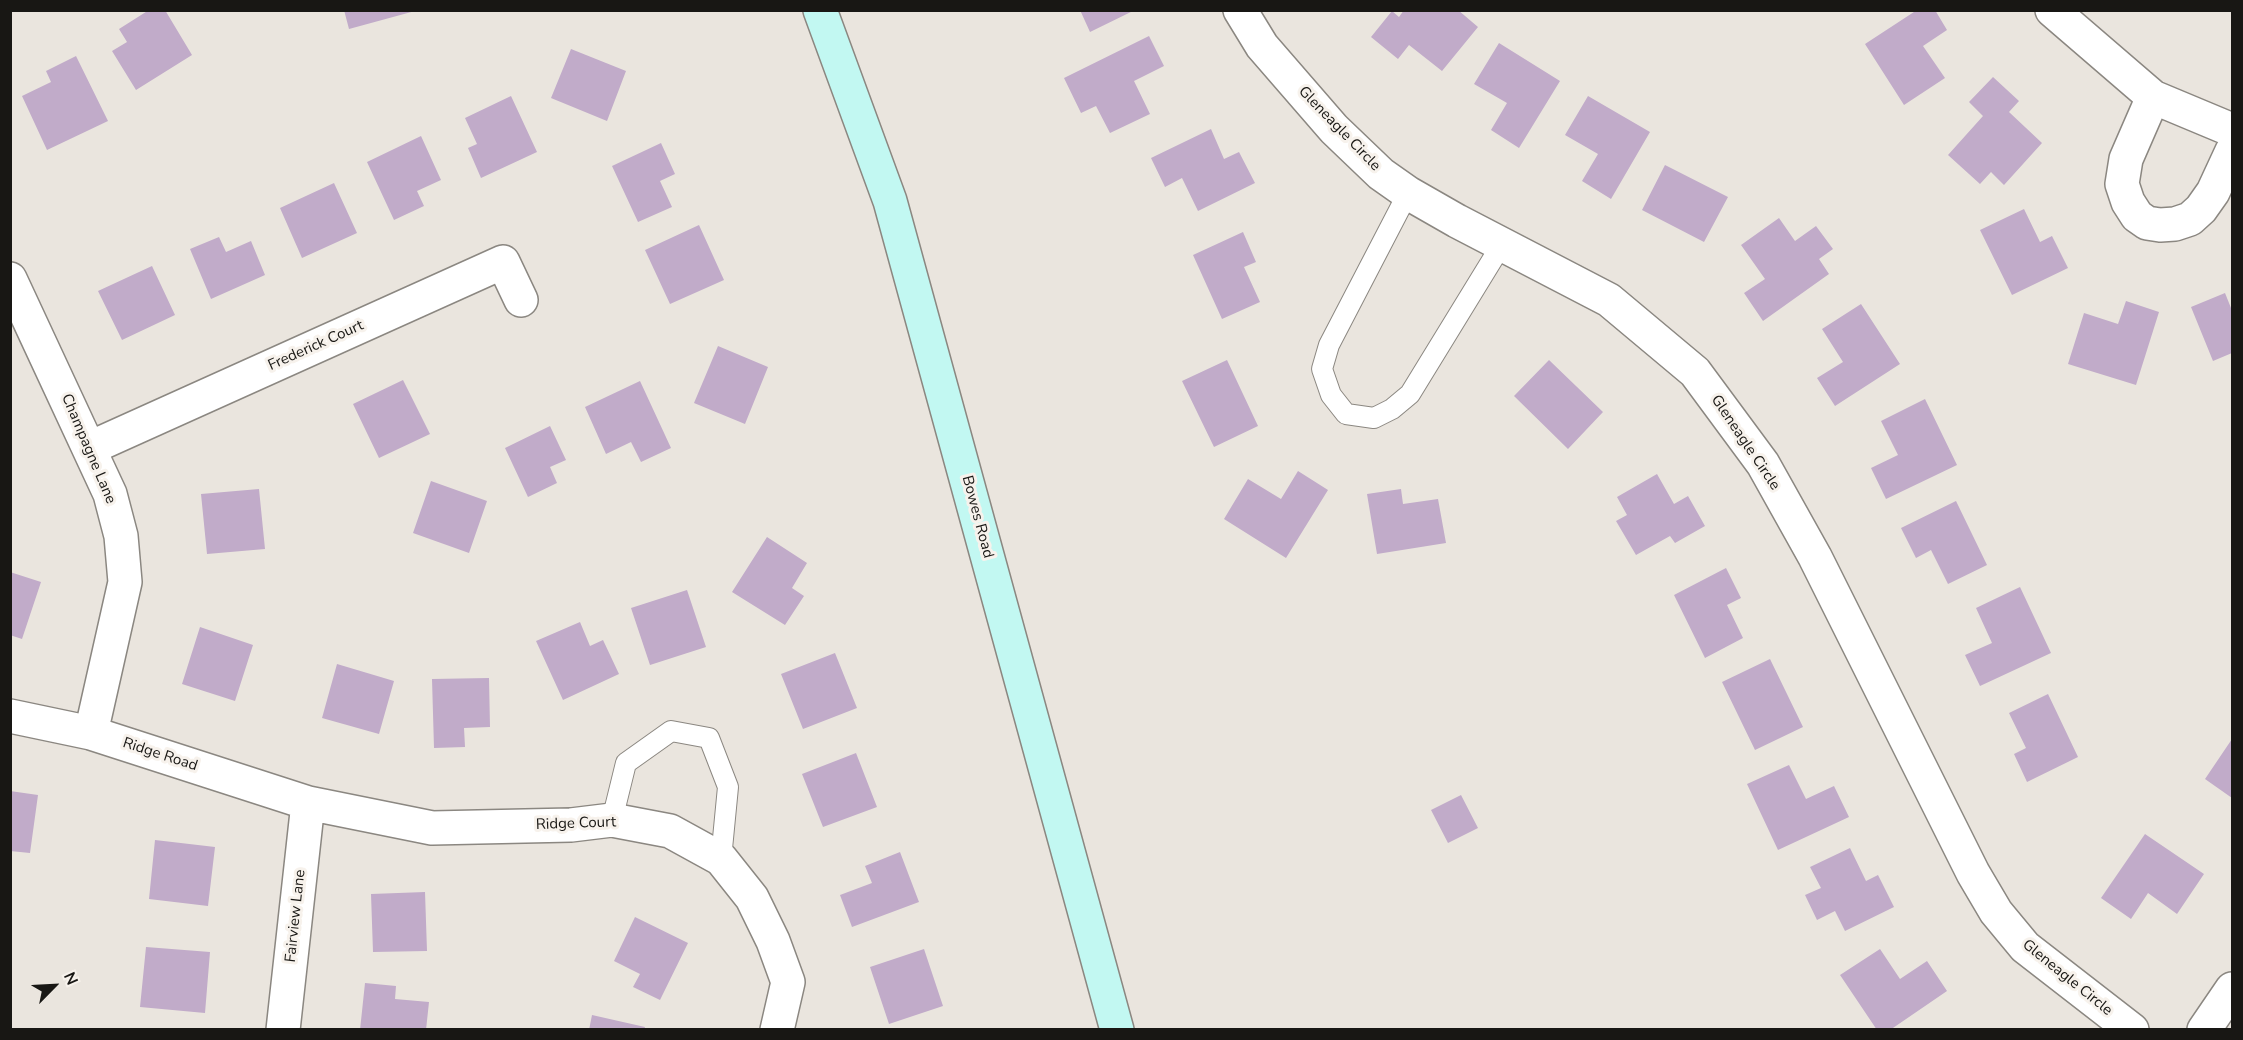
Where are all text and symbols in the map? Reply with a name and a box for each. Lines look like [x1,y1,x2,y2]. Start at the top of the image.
street label: Gleneagle Circle [1294,83,1384,175]
street label: Frederick Court [266,317,366,375]
street label: Champagne Lane [57,391,119,507]
street label: Gleneagle Circle [1707,392,1783,494]
street label: Bowes Road [957,474,997,560]
street label: Ridge Road [120,734,200,776]
street label: Ridge Court [536,814,616,834]
street label: Fairview Lane [282,869,310,963]
street label: Gleneagle Circle [2018,936,2116,1020]
north arrow [24,956,84,1016]
text: N [58,969,83,989]

